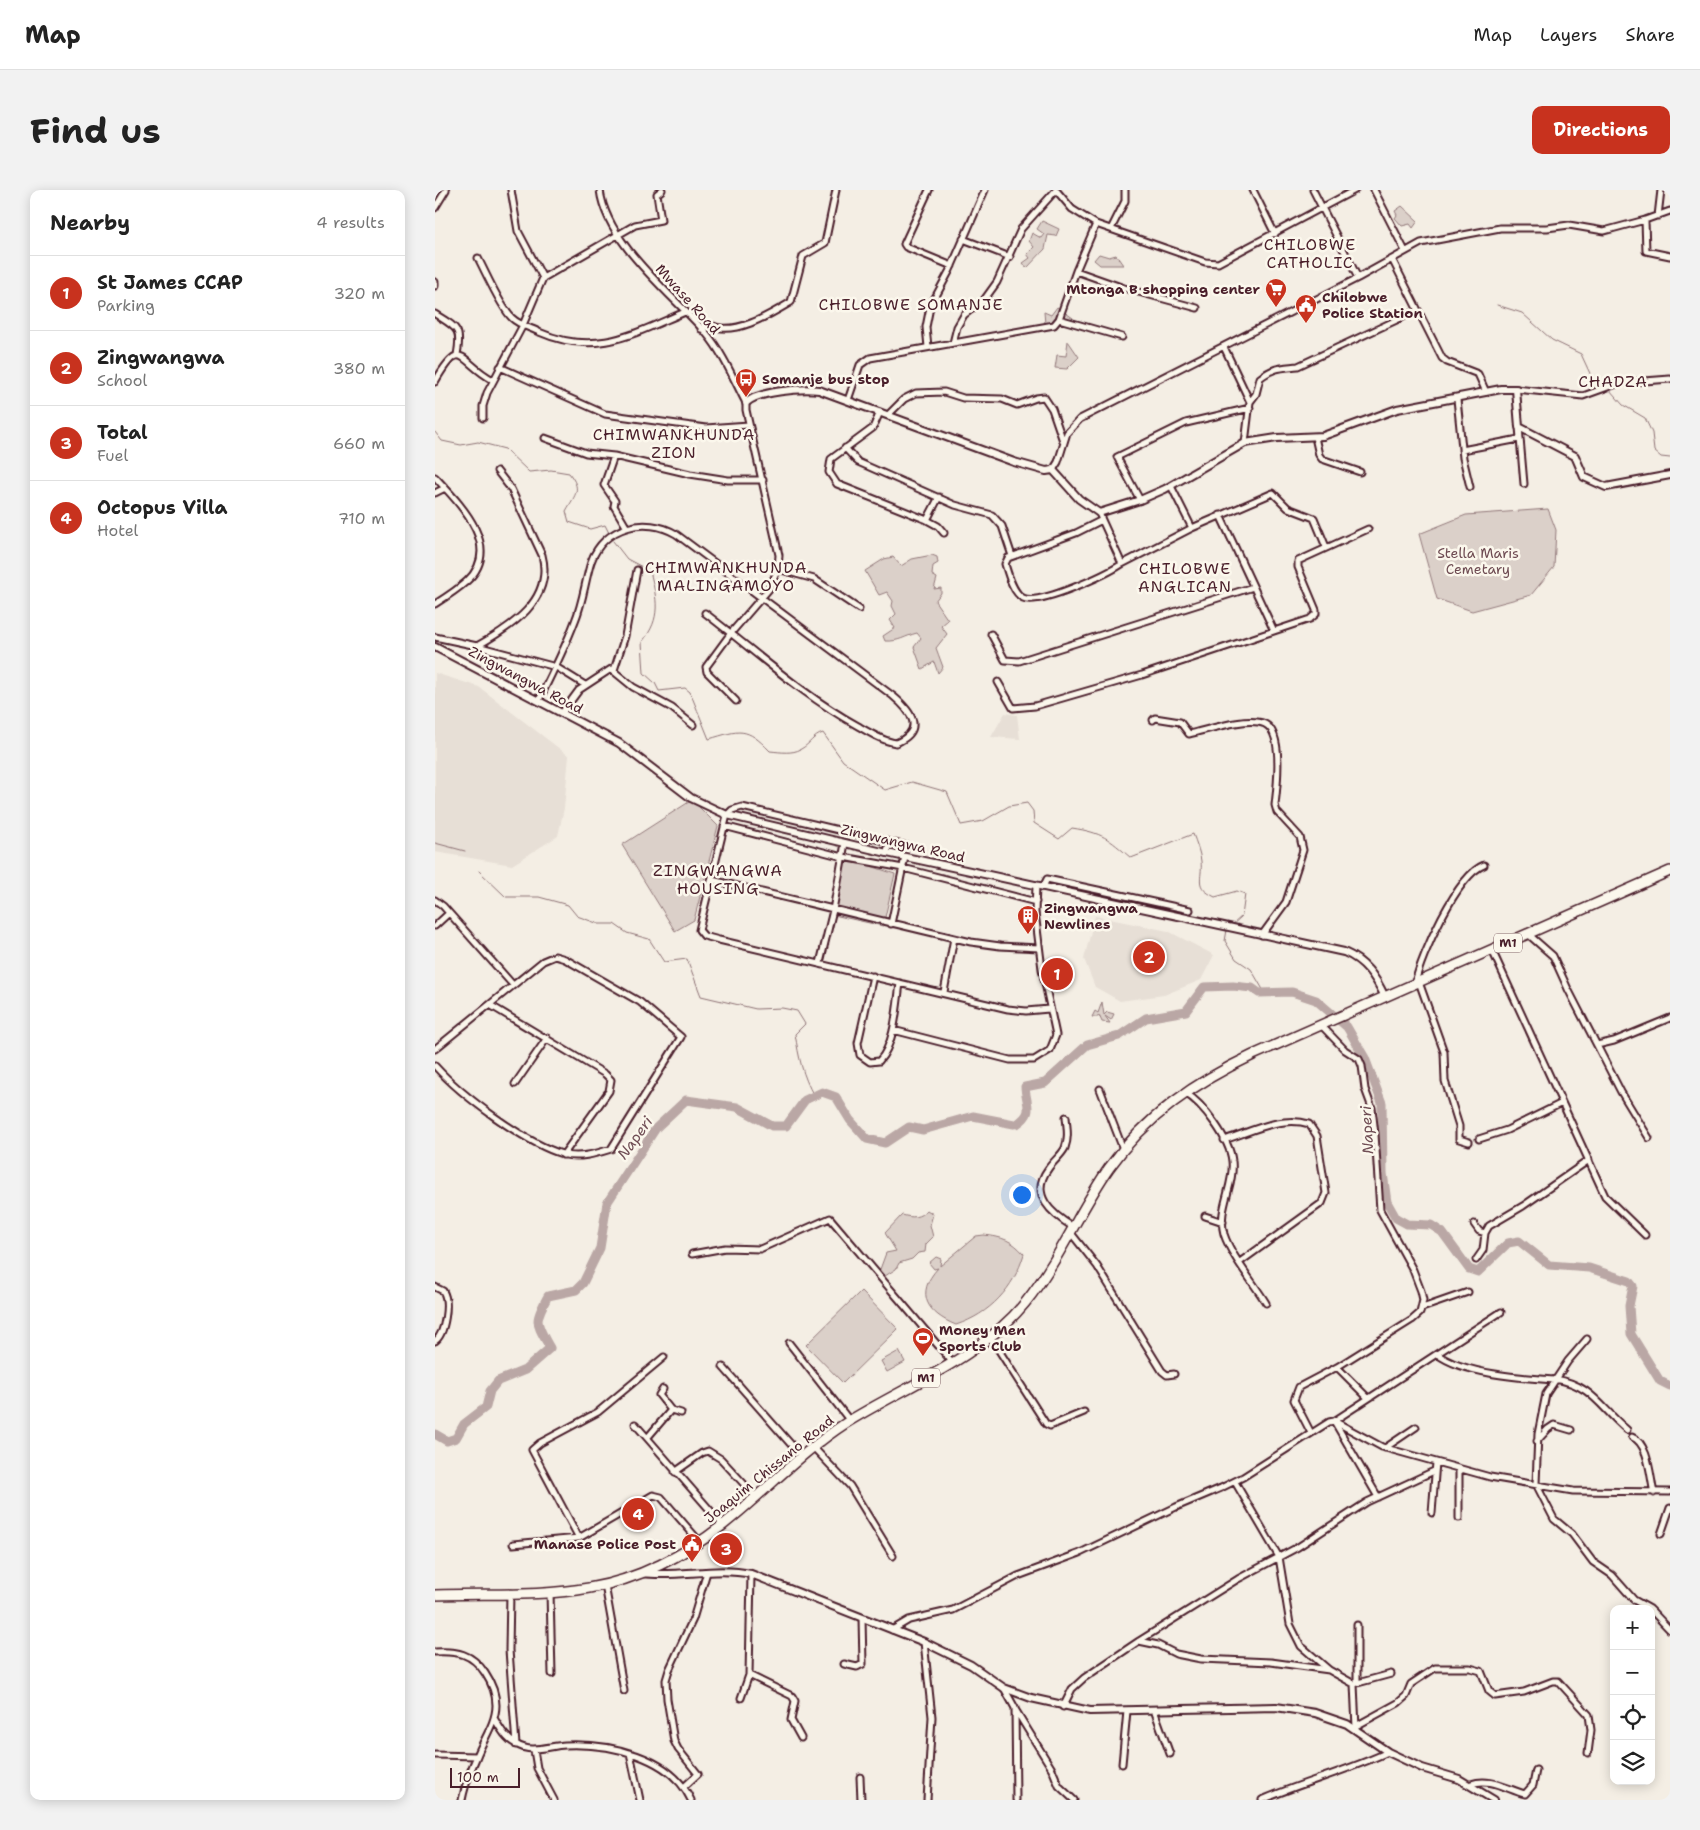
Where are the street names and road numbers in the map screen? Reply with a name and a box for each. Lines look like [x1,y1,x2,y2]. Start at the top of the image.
street label: Mwase Road [652,260,724,338]
street label: Zingwangwa Road [466,642,586,718]
street label: Zingwangwa Road [839,820,967,866]
road number: M1 [1494,934,1522,952]
road number: M1 [912,1368,940,1388]
street label: Joaquim Chissano Road [700,1411,838,1527]

